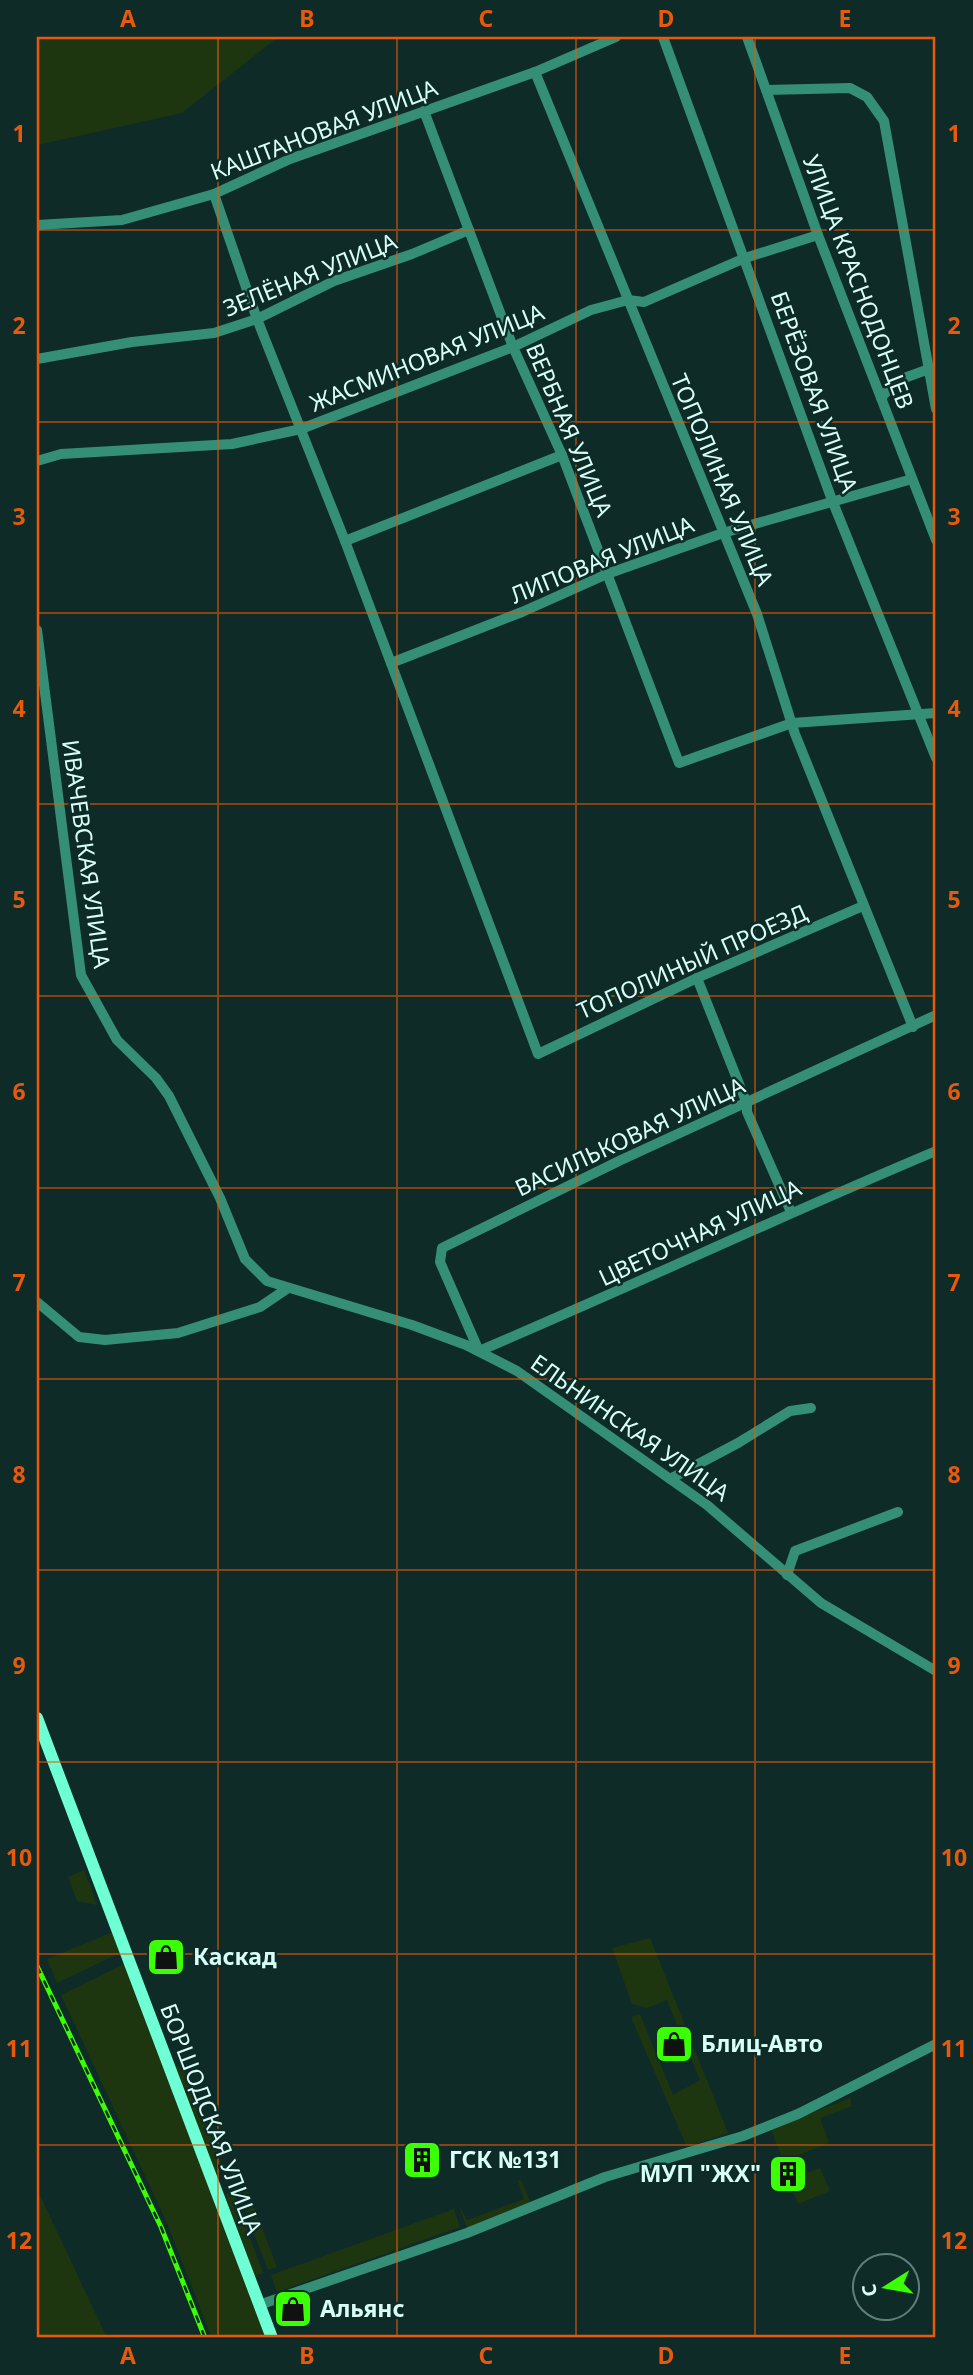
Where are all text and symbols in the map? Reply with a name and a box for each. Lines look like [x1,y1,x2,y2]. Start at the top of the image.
text: A [120,2,136,34]
text: B [299,2,315,34]
text: C [479,2,494,34]
text: D [658,2,674,34]
text: E [839,2,851,34]
street label: КАШТАНОВАЯ УЛИЦА [205,71,442,187]
text: 1 [12,117,26,149]
text: 1 [947,117,961,149]
street label: УЛИЦА КРАСНОДОНЦЕВ [796,150,922,413]
street label: ЗЕЛЁНАЯ УЛИЦА [218,225,401,323]
street label: БЕРЁЗОВАЯ УЛИЦА [764,287,866,497]
street label: ЖАСМИНОВАЯ УЛИЦА [305,295,549,419]
text: 2 [12,309,26,341]
text: 2 [947,309,961,341]
street label: ВЕРБНАЯ УЛИЦА [519,338,621,521]
street label: ТОПОЛИНАЯ УЛИЦА [664,369,782,591]
text: 3 [12,500,26,532]
text: 3 [947,500,961,532]
street label: ЛИПОВАЯ УЛИЦА [505,508,698,610]
text: 4 [12,692,26,724]
text: 4 [947,692,961,724]
street label: ИВАЧЕВСКАЯ УЛИЦА [55,737,119,971]
text: 5 [12,883,26,915]
text: 5 [947,883,961,915]
street label: ТОПОЛИНЫЙ ПРОЕЗД [572,896,812,1026]
street label: ВАСИЛЬКОВАЯ УЛИЦА [509,1069,750,1203]
text: 6 [12,1075,26,1107]
text: 6 [947,1075,961,1107]
street label: ЦВЕТОЧНАЯ УЛИЦА [593,1171,806,1293]
text: 7 [12,1266,26,1298]
text: 7 [947,1266,961,1298]
street label: ЕЛЬНИНСКАЯ УЛИЦА [525,1346,737,1508]
text: 8 [12,1458,26,1490]
text: 8 [947,1458,961,1490]
text: 9 [12,1649,26,1681]
text: 9 [947,1649,961,1681]
text: 10 [6,1841,32,1873]
text: 10 [941,1841,967,1873]
shop icon: Каскад [145,1936,187,1978]
place label: Каскад [193,1940,277,1972]
street label: БОРШОДСКАЯ УЛИЦА [153,1999,271,2239]
shop icon: Блиц-Авто [653,2023,695,2065]
place label: Блиц-Авто [701,2027,823,2059]
text: 11 [6,2032,32,2064]
text: 11 [941,2032,967,2064]
building icon: ГСК №131 [401,2139,443,2181]
place label: ГСК №131 [449,2143,561,2175]
building icon: МУП "ЖХ" [767,2153,809,2195]
place label: МУП "ЖХ" [640,2157,761,2189]
text: 12 [6,2224,32,2256]
text: 12 [941,2224,967,2256]
north arrow [850,2252,920,2322]
text: С [855,2282,883,2299]
shop icon: Альянс [272,2288,314,2330]
place label: Альянс [320,2292,404,2324]
text: A [120,2339,136,2371]
text: B [299,2339,315,2371]
text: C [479,2339,494,2371]
text: D [658,2339,674,2371]
text: E [839,2339,851,2371]

